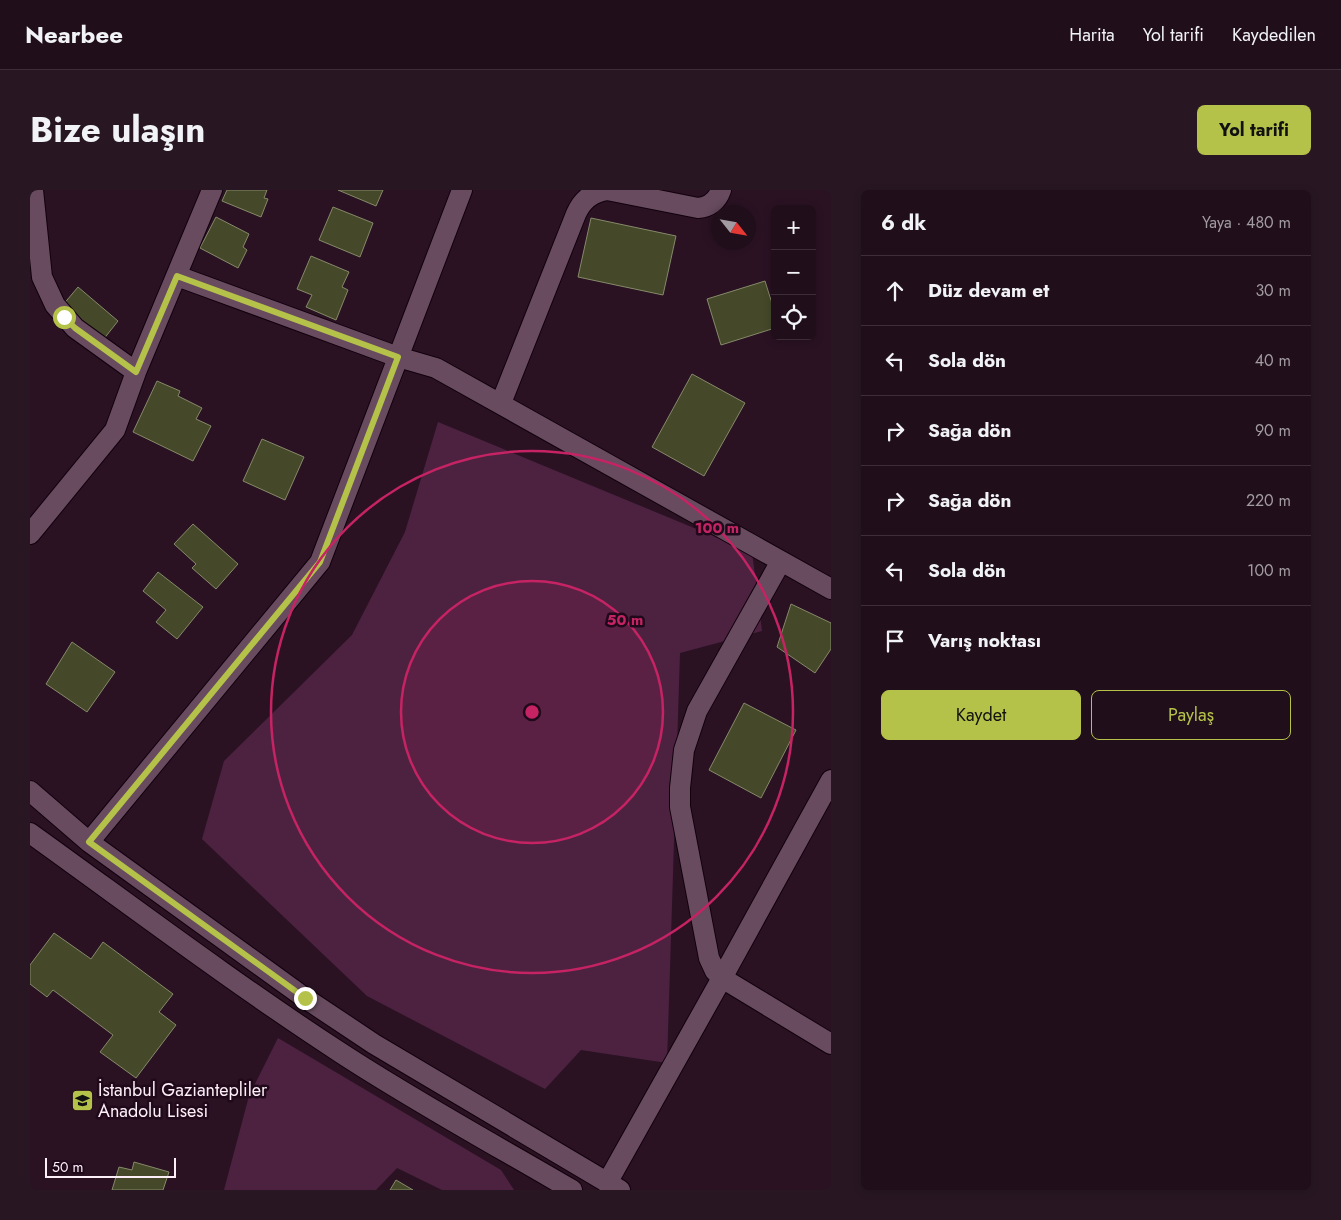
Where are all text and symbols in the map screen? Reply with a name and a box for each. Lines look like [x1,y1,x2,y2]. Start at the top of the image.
text: Nearbee [25,17,123,52]
text: Harita [1069,22,1115,48]
text: Yol tarifi [1143,22,1204,48]
text: Kaydedilen [1232,22,1316,48]
text: Bize ulaşın [30,105,205,155]
button: Yol tarifi [1197,105,1311,155]
north arrow [711,205,756,250]
map controls [771,205,816,340]
button: + [771,205,816,250]
text: 6 dk [881,208,926,238]
text: Yaya · 480 m [1202,211,1291,234]
button: − [771,250,816,295]
icon: ahead [881,277,909,305]
text: Düz devam et [928,277,1049,304]
text: 30 m [1255,279,1291,302]
button: locate [771,295,816,340]
route start [53,306,76,329]
icon: left [881,347,909,375]
text: Sola dön [928,347,1006,374]
text: 40 m [1255,349,1291,372]
icon: right [881,417,909,445]
text: Sağa dön [928,417,1012,444]
text: 90 m [1255,419,1291,442]
icon: right [881,487,909,515]
text: Sağa dön [928,487,1012,514]
text: 220 m [1246,489,1291,512]
text: 100 m [695,517,739,539]
icon: left [881,557,909,585]
text: Sola dön [928,557,1006,584]
text: 100 m [1247,559,1291,582]
text: 50 m [607,609,643,631]
icon: arrive [881,627,909,655]
text: Varış noktası [928,627,1041,654]
button: Kaydet [881,690,1081,740]
button: Paylaş [1091,690,1291,740]
centre of rings [523,703,541,721]
route end [294,987,317,1010]
place label: İstanbul Gaziantepliler Anadolu Lisesi [98,1077,268,1124]
school or university icon: İstanbul Gaziantepliler Anadolu Lisesi [70,1088,94,1112]
scale bar [45,1155,176,1178]
text: 50 m [52,1157,83,1177]

